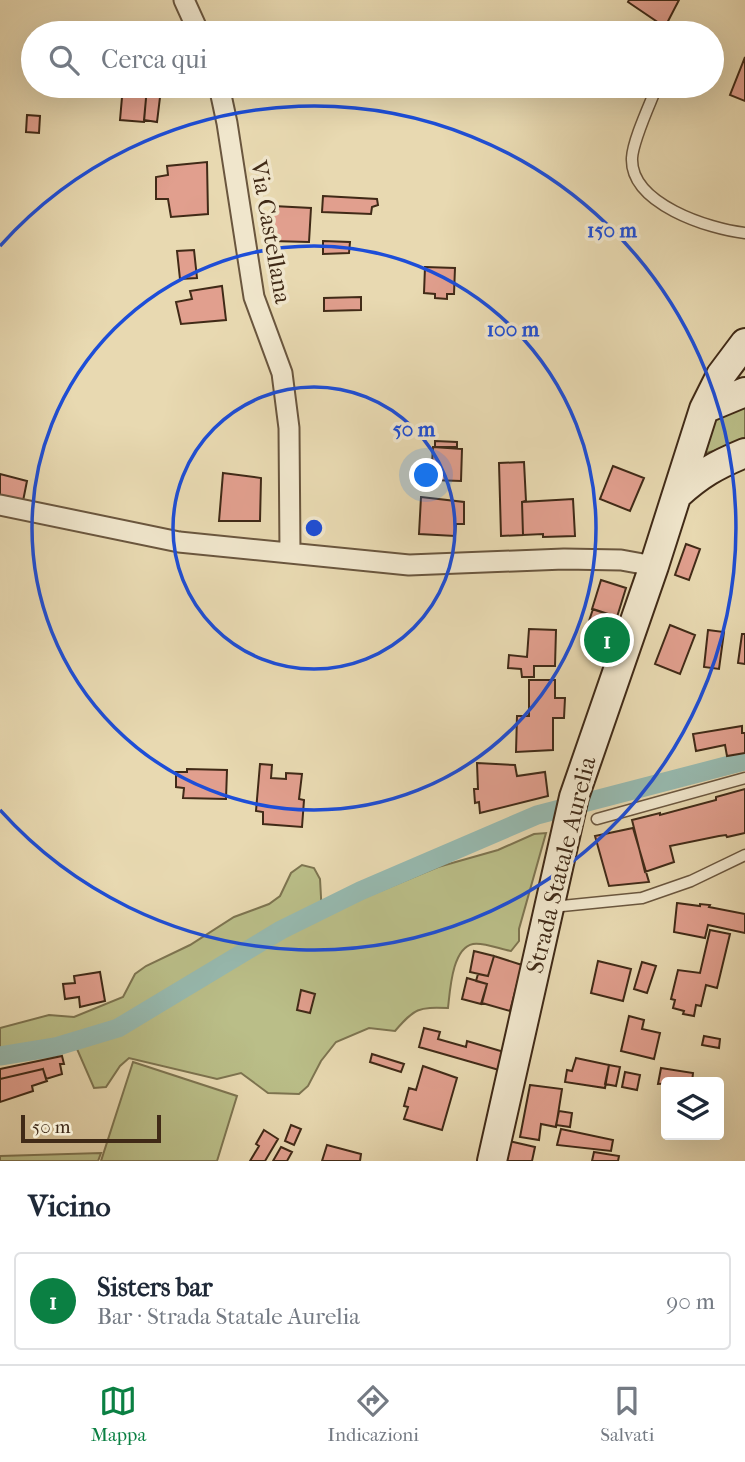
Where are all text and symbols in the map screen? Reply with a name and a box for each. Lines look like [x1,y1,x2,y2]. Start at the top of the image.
search box [21,21,724,98]
icon: search [45,41,83,79]
text: Cerca qui [101,44,207,75]
street label: Via Castellana [244,157,298,307]
text: 150 m [587,218,638,242]
text: 100 m [487,317,540,341]
text: 50 m [393,417,436,441]
your location [409,458,443,492]
centre of rings [302,516,326,540]
pin: 1 [584,614,630,666]
street label: Strada Statale Aurelia [521,753,602,976]
map controls [661,1077,724,1140]
button: layers [661,1077,724,1140]
scale bar [21,1112,161,1144]
text: 50 m [32,1116,71,1138]
text: Vicino [28,1189,111,1224]
text: Sisters bar [97,1272,213,1303]
text: 1 [49,1288,57,1315]
text: 90 m [666,1288,715,1315]
text: Bar · Strada Statale Aurelia [97,1303,360,1330]
tab: Mappa [91,1382,146,1446]
tab: Indicazioni [328,1382,419,1446]
tab: Salvati [600,1382,654,1446]

